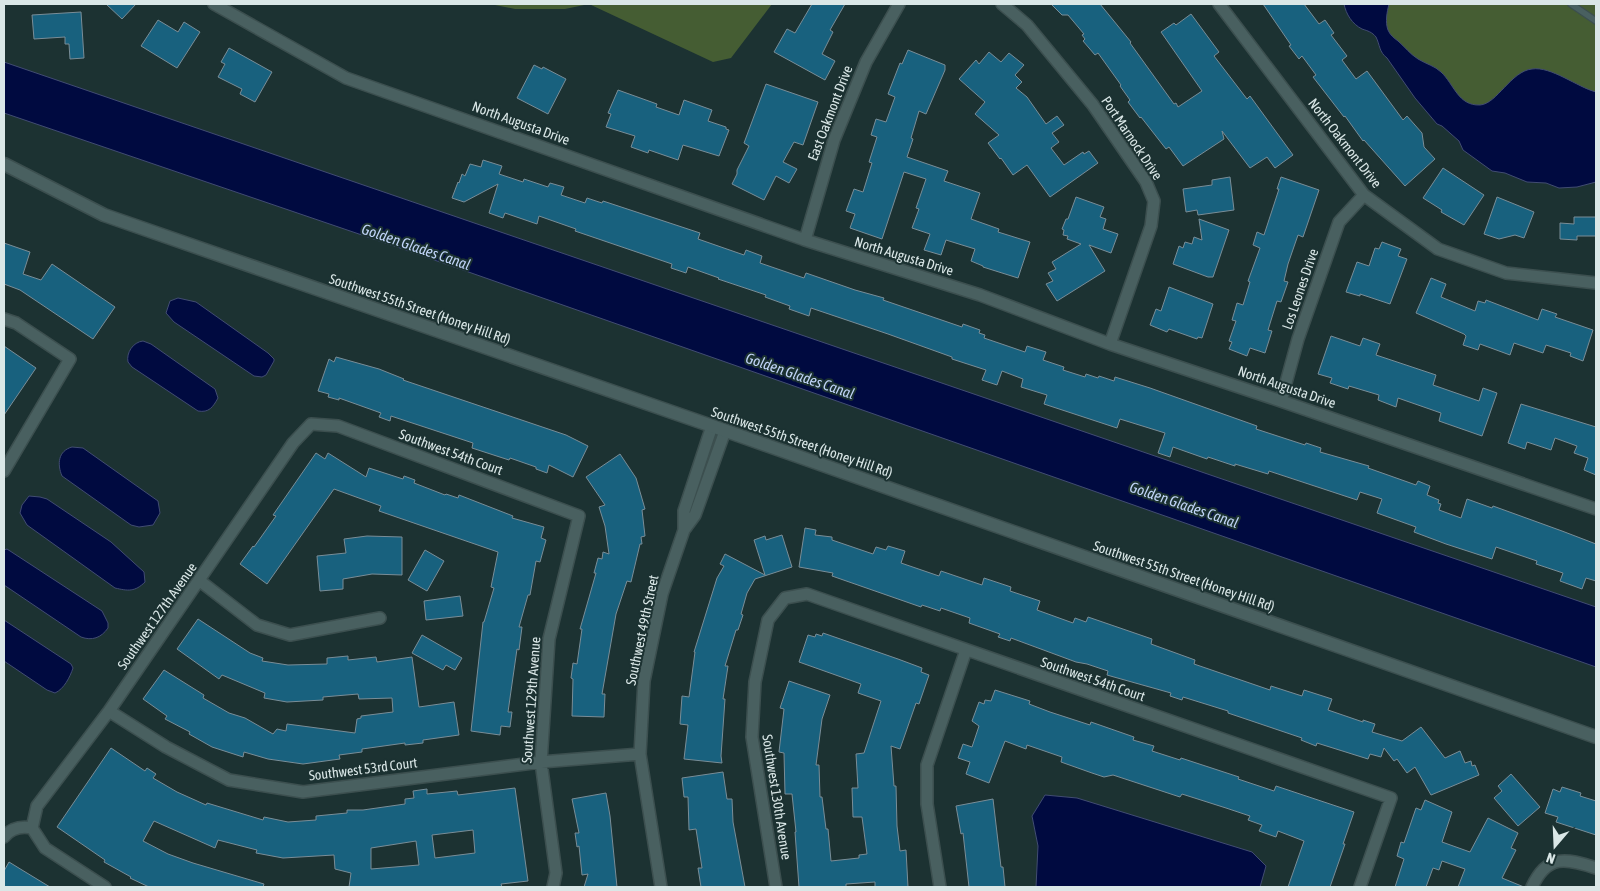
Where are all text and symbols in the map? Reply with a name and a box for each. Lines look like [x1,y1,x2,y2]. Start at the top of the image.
street label: East Oakmont Drive [804,63,856,163]
street label: Port Marnock Drive [1098,93,1166,183]
street label: North Oakmont Drive [1305,95,1385,191]
street label: North Augusta Drive [470,98,572,148]
water label: Golden Glades Canal [360,220,473,273]
street label: North Augusta Drive [853,233,955,279]
street label: Los Leones Drive [1279,247,1321,331]
street label: Southwest 55th Street (Honey Hill Rd) [327,270,513,348]
water label: Golden Glades Canal [744,349,857,402]
street label: North Augusta Drive [1236,363,1338,411]
street label: Southwest 55th Street (Honey Hill Rd) [709,403,895,481]
street label: Southwest 54th Court [397,426,505,478]
water label: Golden Glades Canal [1128,478,1241,531]
street label: Southwest 55th Street (Honey Hill Rd) [1091,537,1277,615]
street label: Southwest 127th Avenue [114,559,200,673]
street label: Southwest 49th Street [623,573,661,687]
street label: Southwest 129th Avenue [519,636,543,764]
street label: Southwest 54th Court [1039,654,1147,704]
street label: Southwest 130th Avenue [759,733,795,861]
street label: Southwest 53rd Court [308,754,418,784]
north arrow [1530,821,1580,871]
text: N [1544,849,1557,867]

